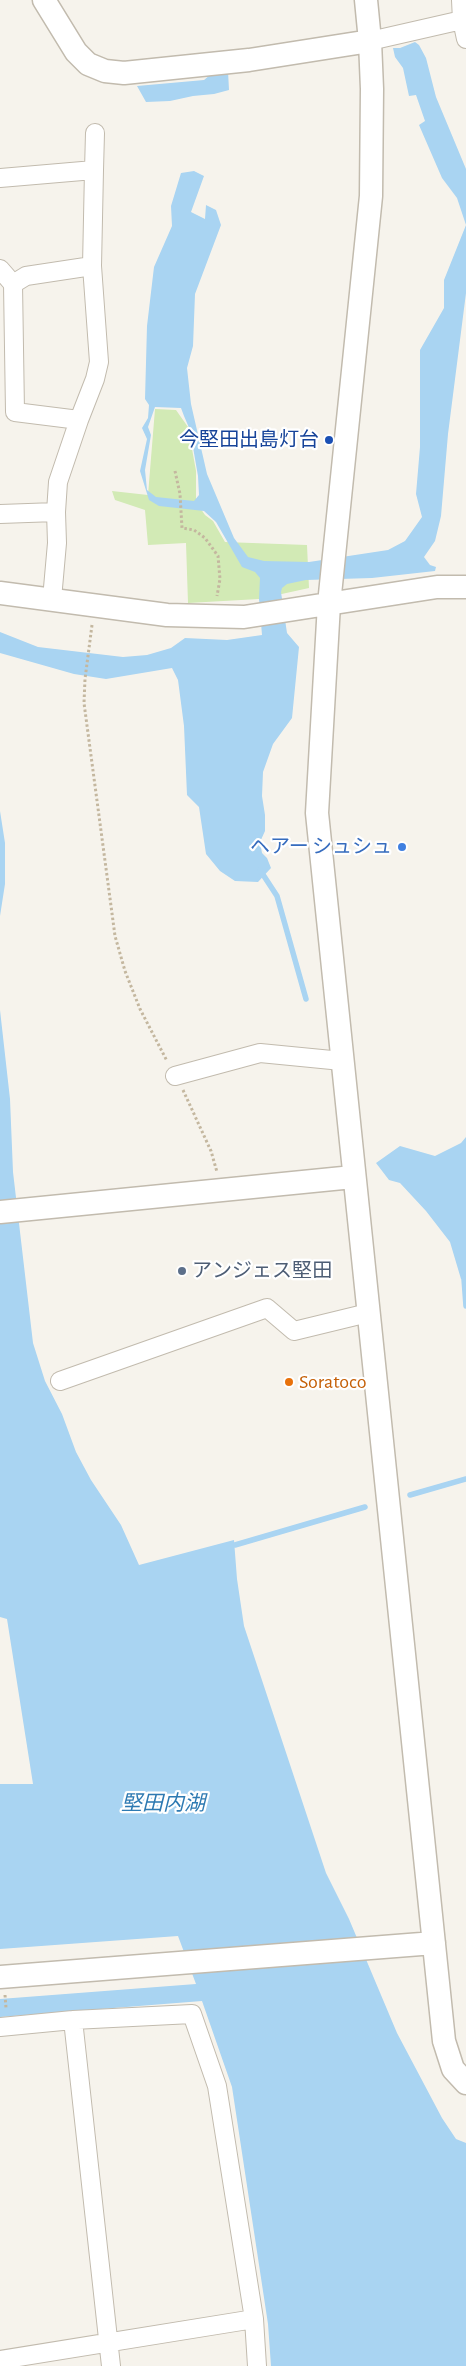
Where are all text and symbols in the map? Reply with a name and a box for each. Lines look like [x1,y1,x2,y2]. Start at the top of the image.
place label: 今堅田出島灯台 [179,428,319,452]
marker: 今堅田出島灯台 [323,434,335,446]
place label: ヘアー シュシュ [250,835,392,859]
marker: ヘアー シュシュ [396,841,408,853]
place label: アンジェス堅田 [192,1259,332,1283]
marker: アンジェス堅田 [176,1265,188,1277]
place label: Soratoco [299,1370,367,1394]
marker: Soratoco [283,1376,295,1388]
water label: 堅田内湖 [121,1791,205,1817]

